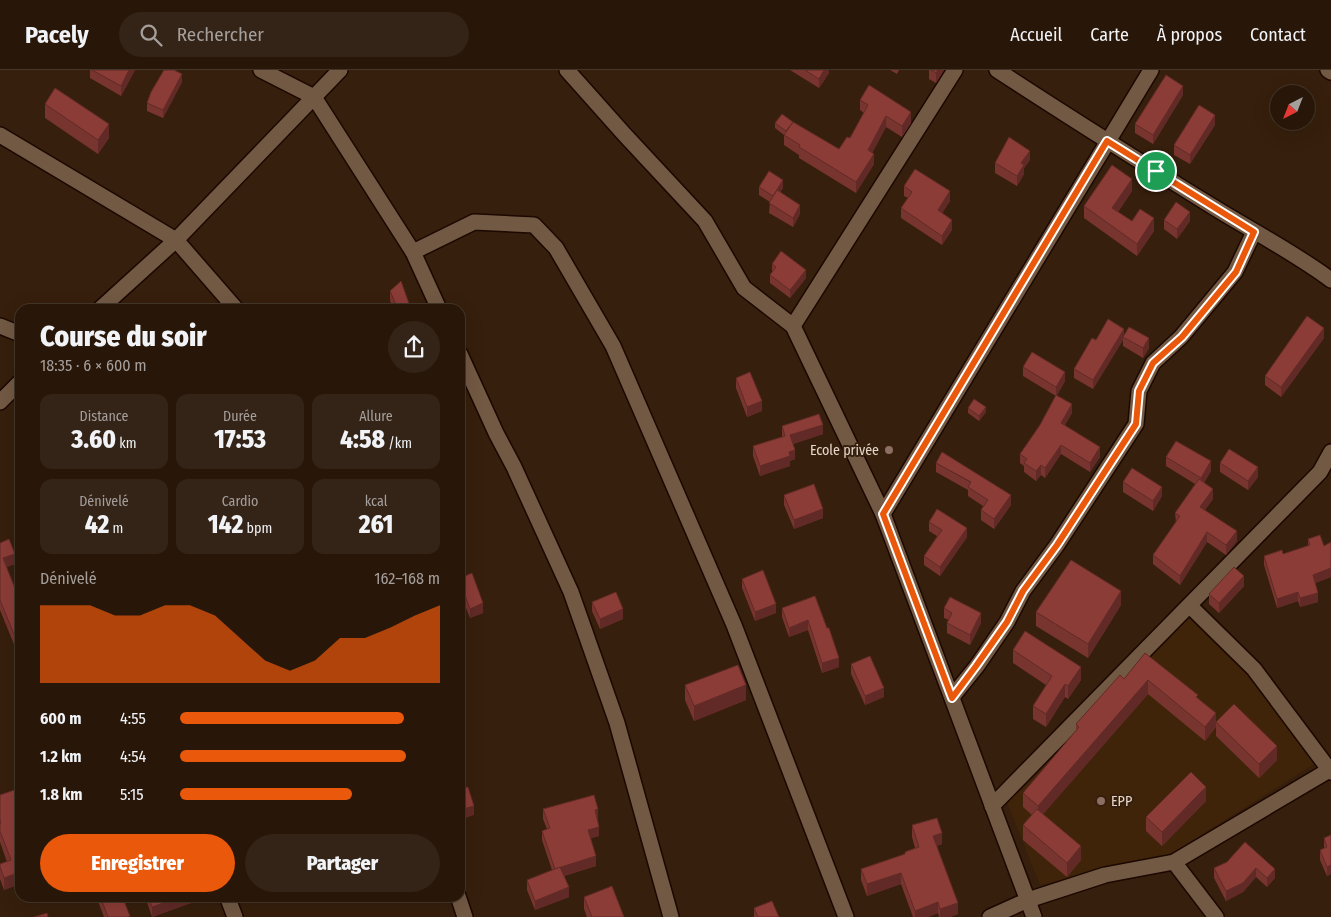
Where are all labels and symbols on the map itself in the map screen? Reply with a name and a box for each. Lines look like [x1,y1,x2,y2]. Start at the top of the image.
north arrow [1270,85,1315,130]
pin [1135,150,1177,192]
place label: Ecole privée [810,442,879,459]
marker: Ecole privée [883,444,895,456]
place label: EPP [1111,793,1132,810]
marker: EPP [1095,795,1107,807]

